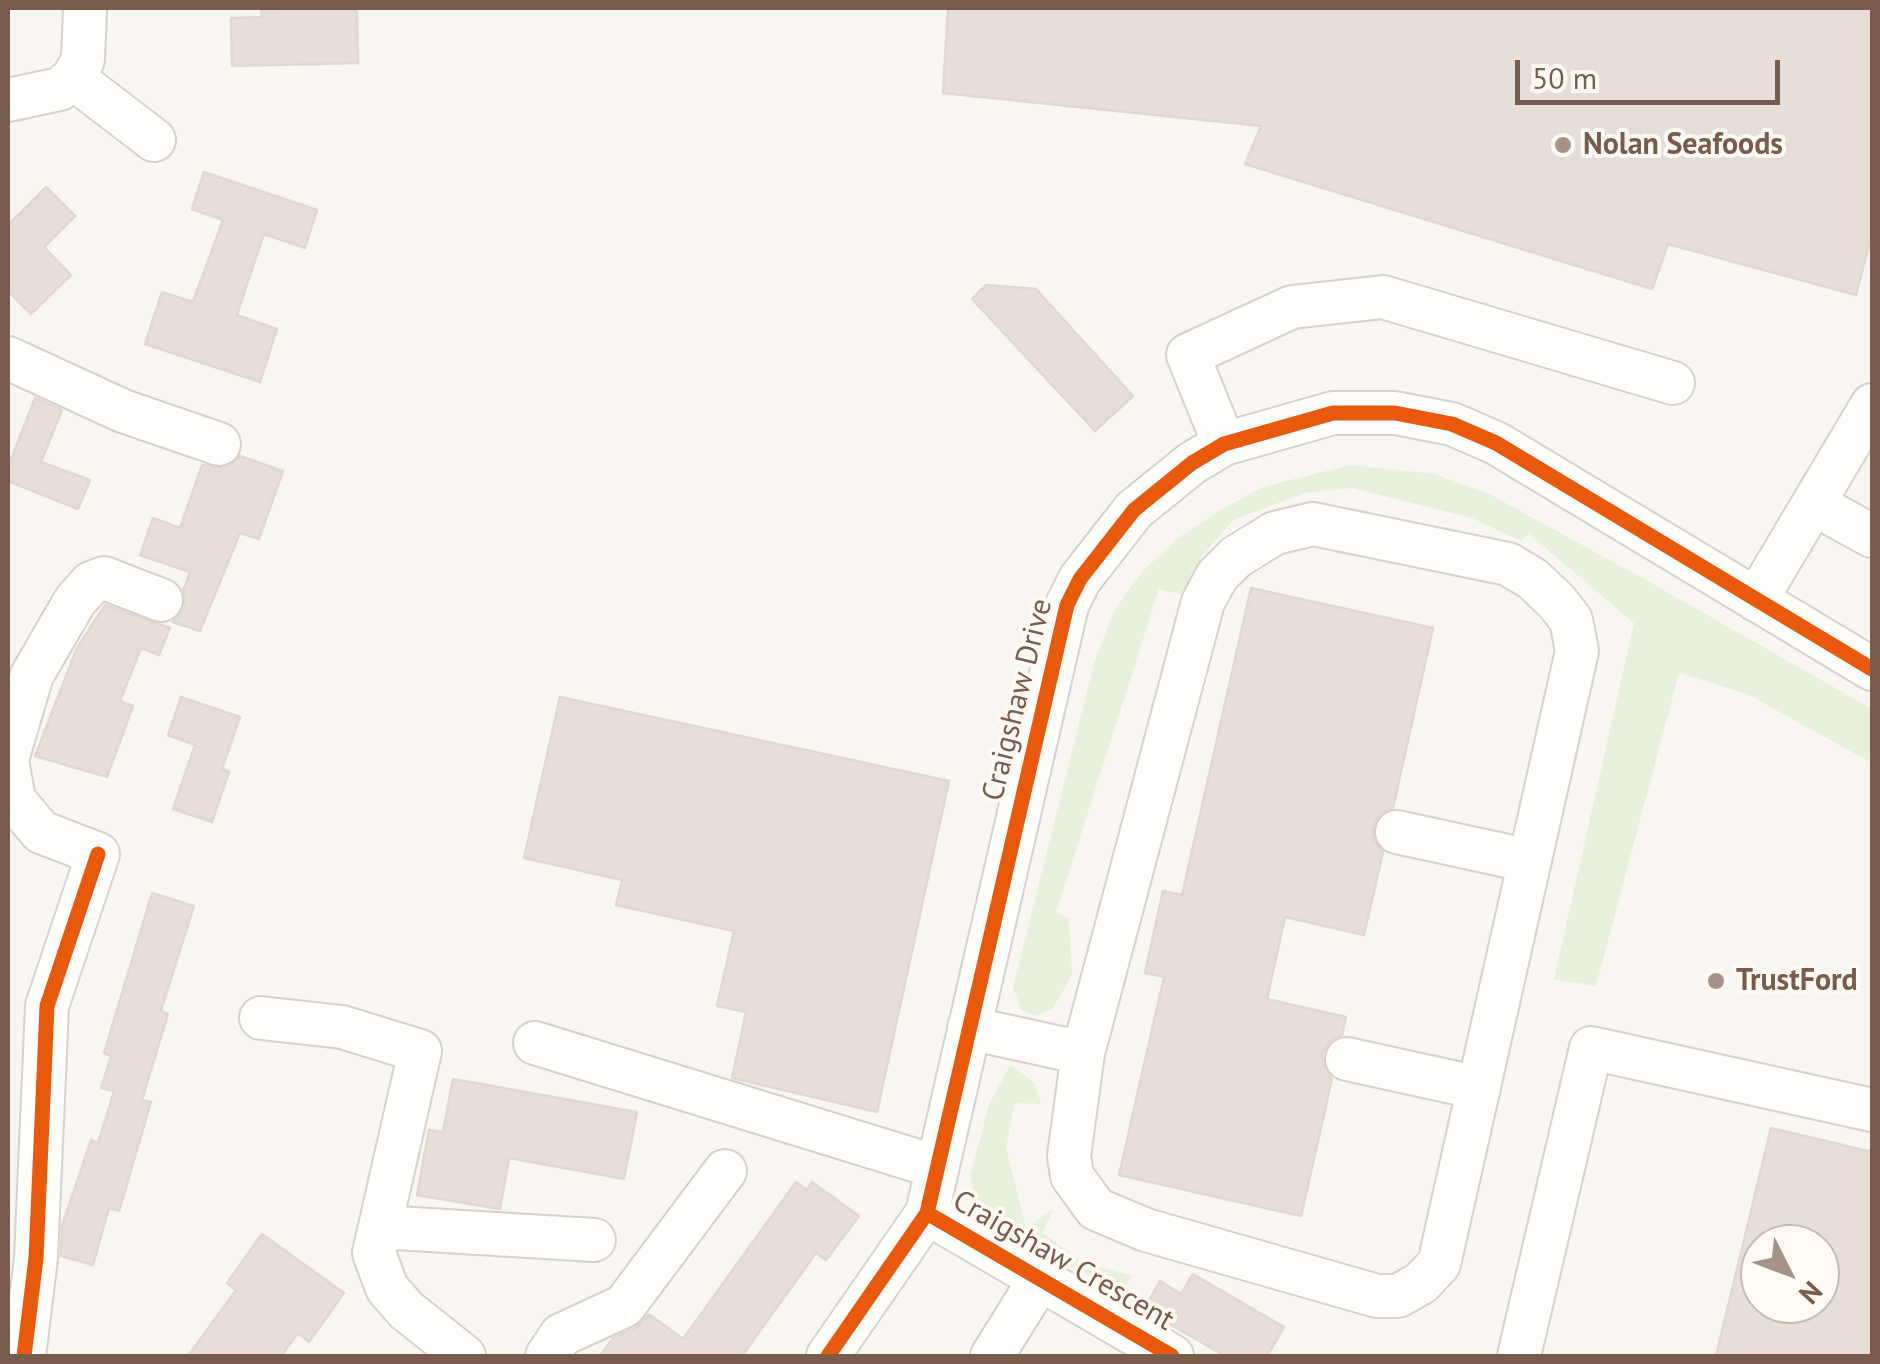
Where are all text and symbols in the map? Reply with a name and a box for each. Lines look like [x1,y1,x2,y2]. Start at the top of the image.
scale bar [1520,40,1785,102]
text: 50 m [1532,58,1597,97]
place label: Nolan Seafoods [1583,127,1783,163]
marker: Nolan Seafoods [1552,134,1574,156]
street label: Craigshaw Drive [975,595,1061,805]
place label: TrustFord [1736,963,1858,999]
marker: TrustFord [1705,970,1727,992]
street label: Craigshaw Crescent [946,1183,1180,1339]
north arrow [1740,1224,1840,1324]
text: N [1791,1274,1831,1312]

